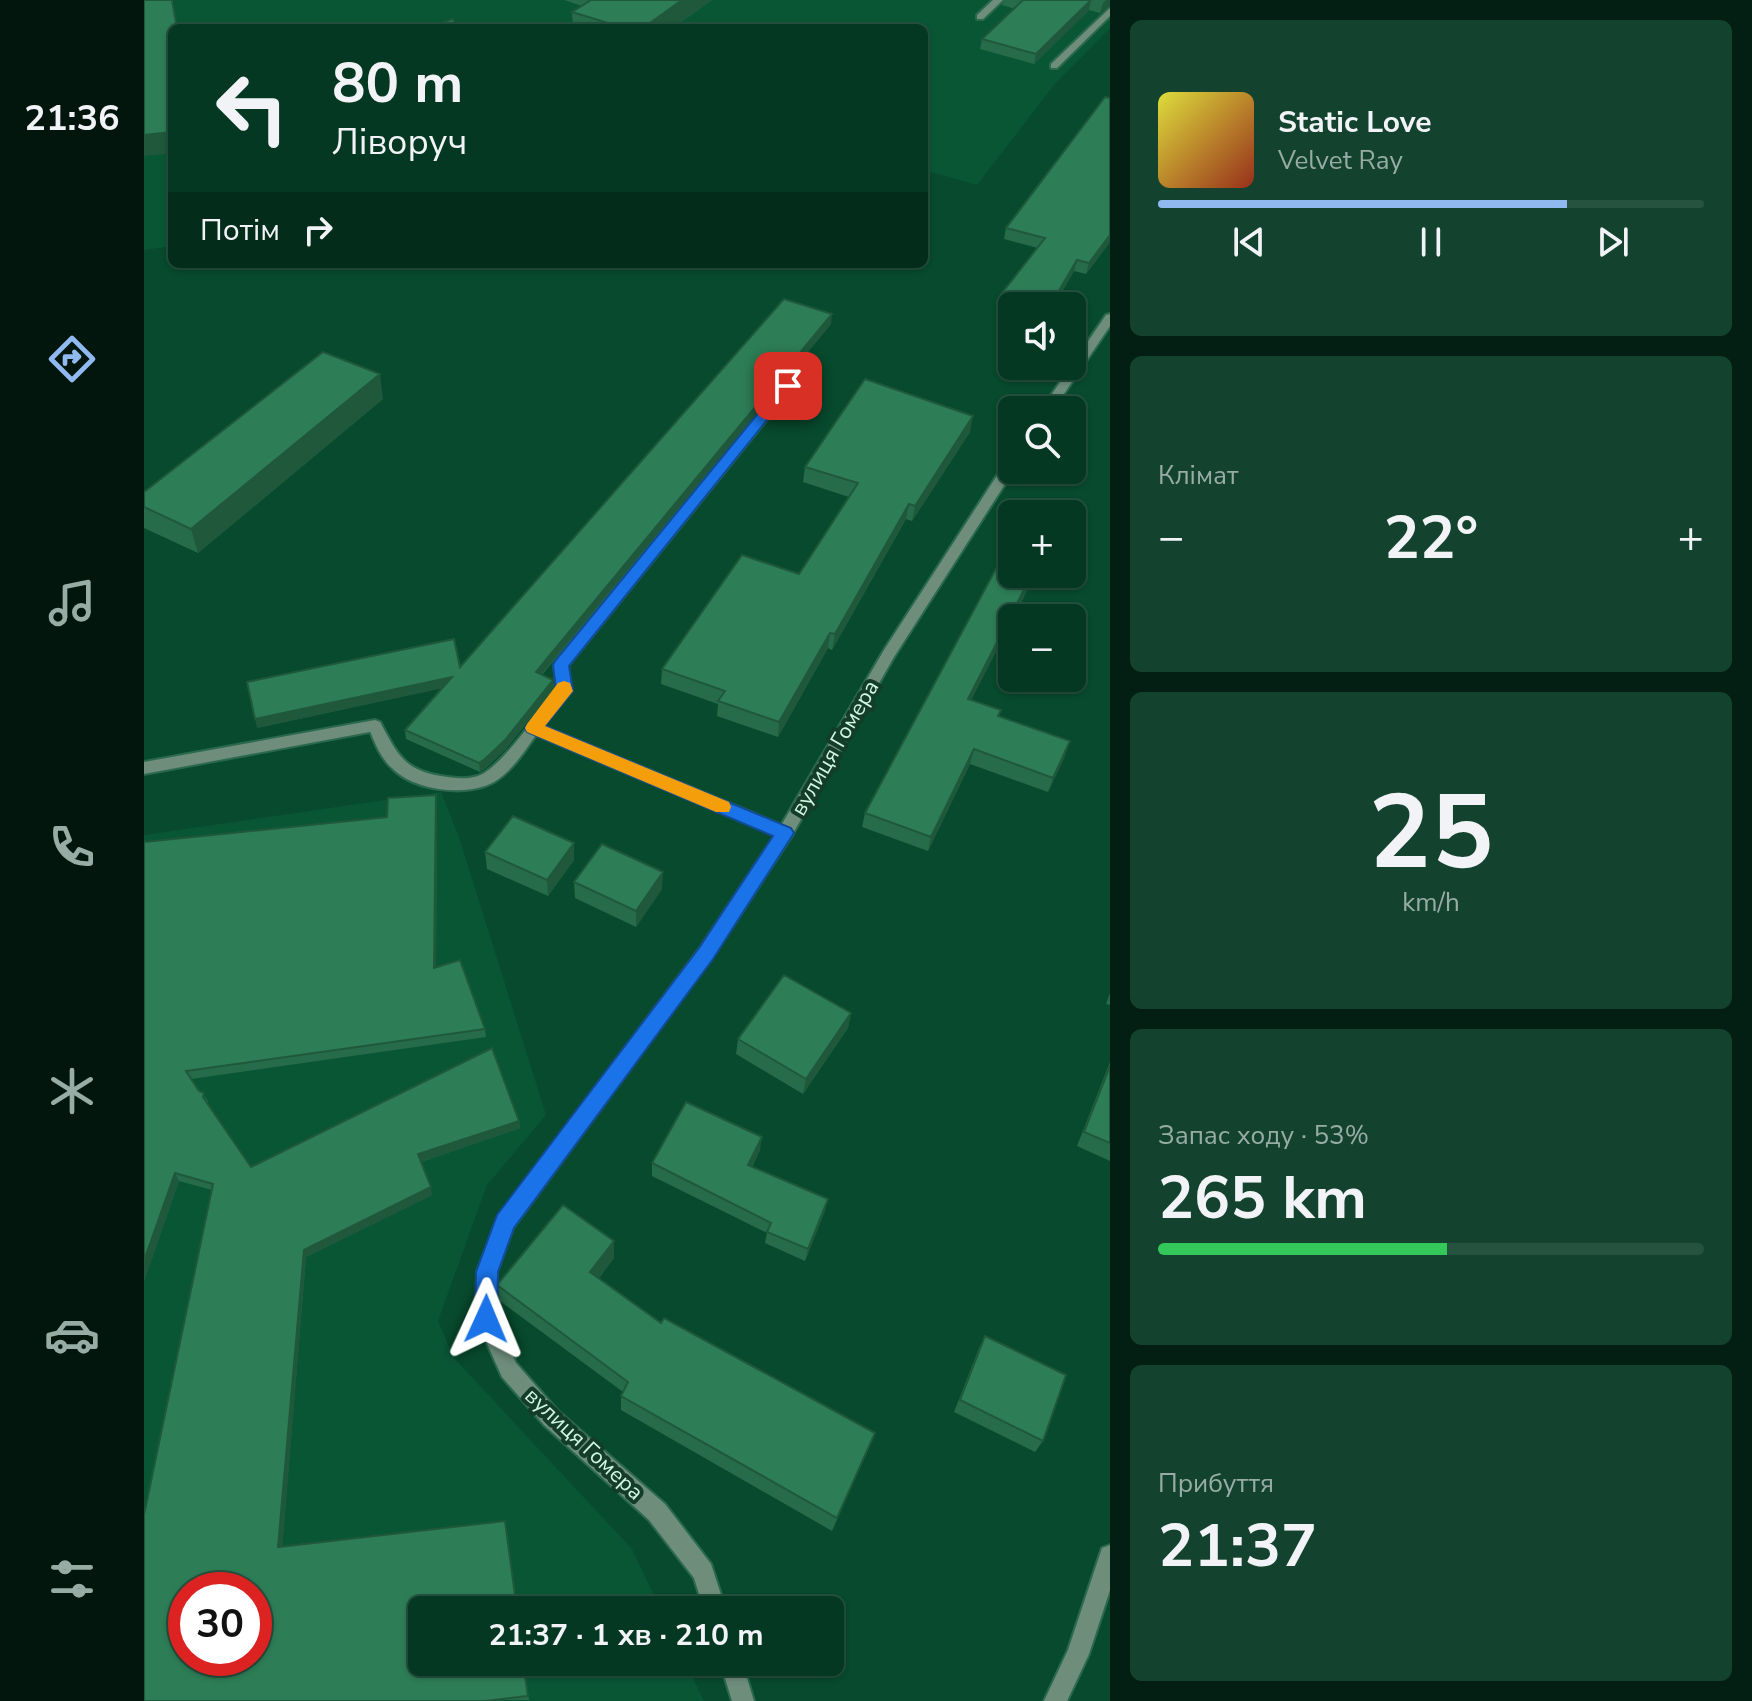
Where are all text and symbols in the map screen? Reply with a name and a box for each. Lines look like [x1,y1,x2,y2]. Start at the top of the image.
text: 80 m [332,45,463,122]
icon: left [200,56,304,160]
text: 21:36 [24,94,120,143]
text: Static Love [1278,102,1432,143]
text: Ліворуч [332,118,467,167]
text: Velvet Ray [1278,143,1403,178]
icon: right [296,208,340,252]
text: Потім [200,210,280,251]
icon: previous [1227,220,1271,264]
icon: pause [1409,220,1453,264]
icon: next [1591,220,1635,264]
map controls [998,292,1086,692]
button: sound [998,292,1086,380]
icon: directions [44,331,100,387]
pin [754,352,822,420]
icon: arrive [766,364,810,408]
button: search [998,396,1086,484]
text: Клімат [1158,458,1239,493]
text: 22° [1384,497,1478,579]
button: + [998,500,1086,588]
text: − [1158,508,1184,568]
text: + [1678,508,1704,568]
icon: music [44,575,100,631]
button: − [998,604,1086,692]
street label: вулиця Гомера [784,675,886,821]
text: 25 [1369,762,1493,904]
icon: phone [44,819,100,875]
text: km/h [1402,885,1460,920]
icon: climate [44,1063,100,1119]
text: Запас ходу · 53% [1158,1118,1369,1153]
text: 265 km [1158,1157,1367,1239]
position arrow [444,1277,528,1361]
icon: car [44,1307,100,1363]
street label: вулиця Гомера [518,1381,650,1507]
text: Прибуття [1158,1466,1274,1501]
text: 21:37 [1158,1505,1317,1587]
icon: filters [44,1551,100,1607]
speed limit sign: 30 [168,1572,272,1676]
text: 21:37 · 1 хв · 210 m [488,1615,764,1656]

